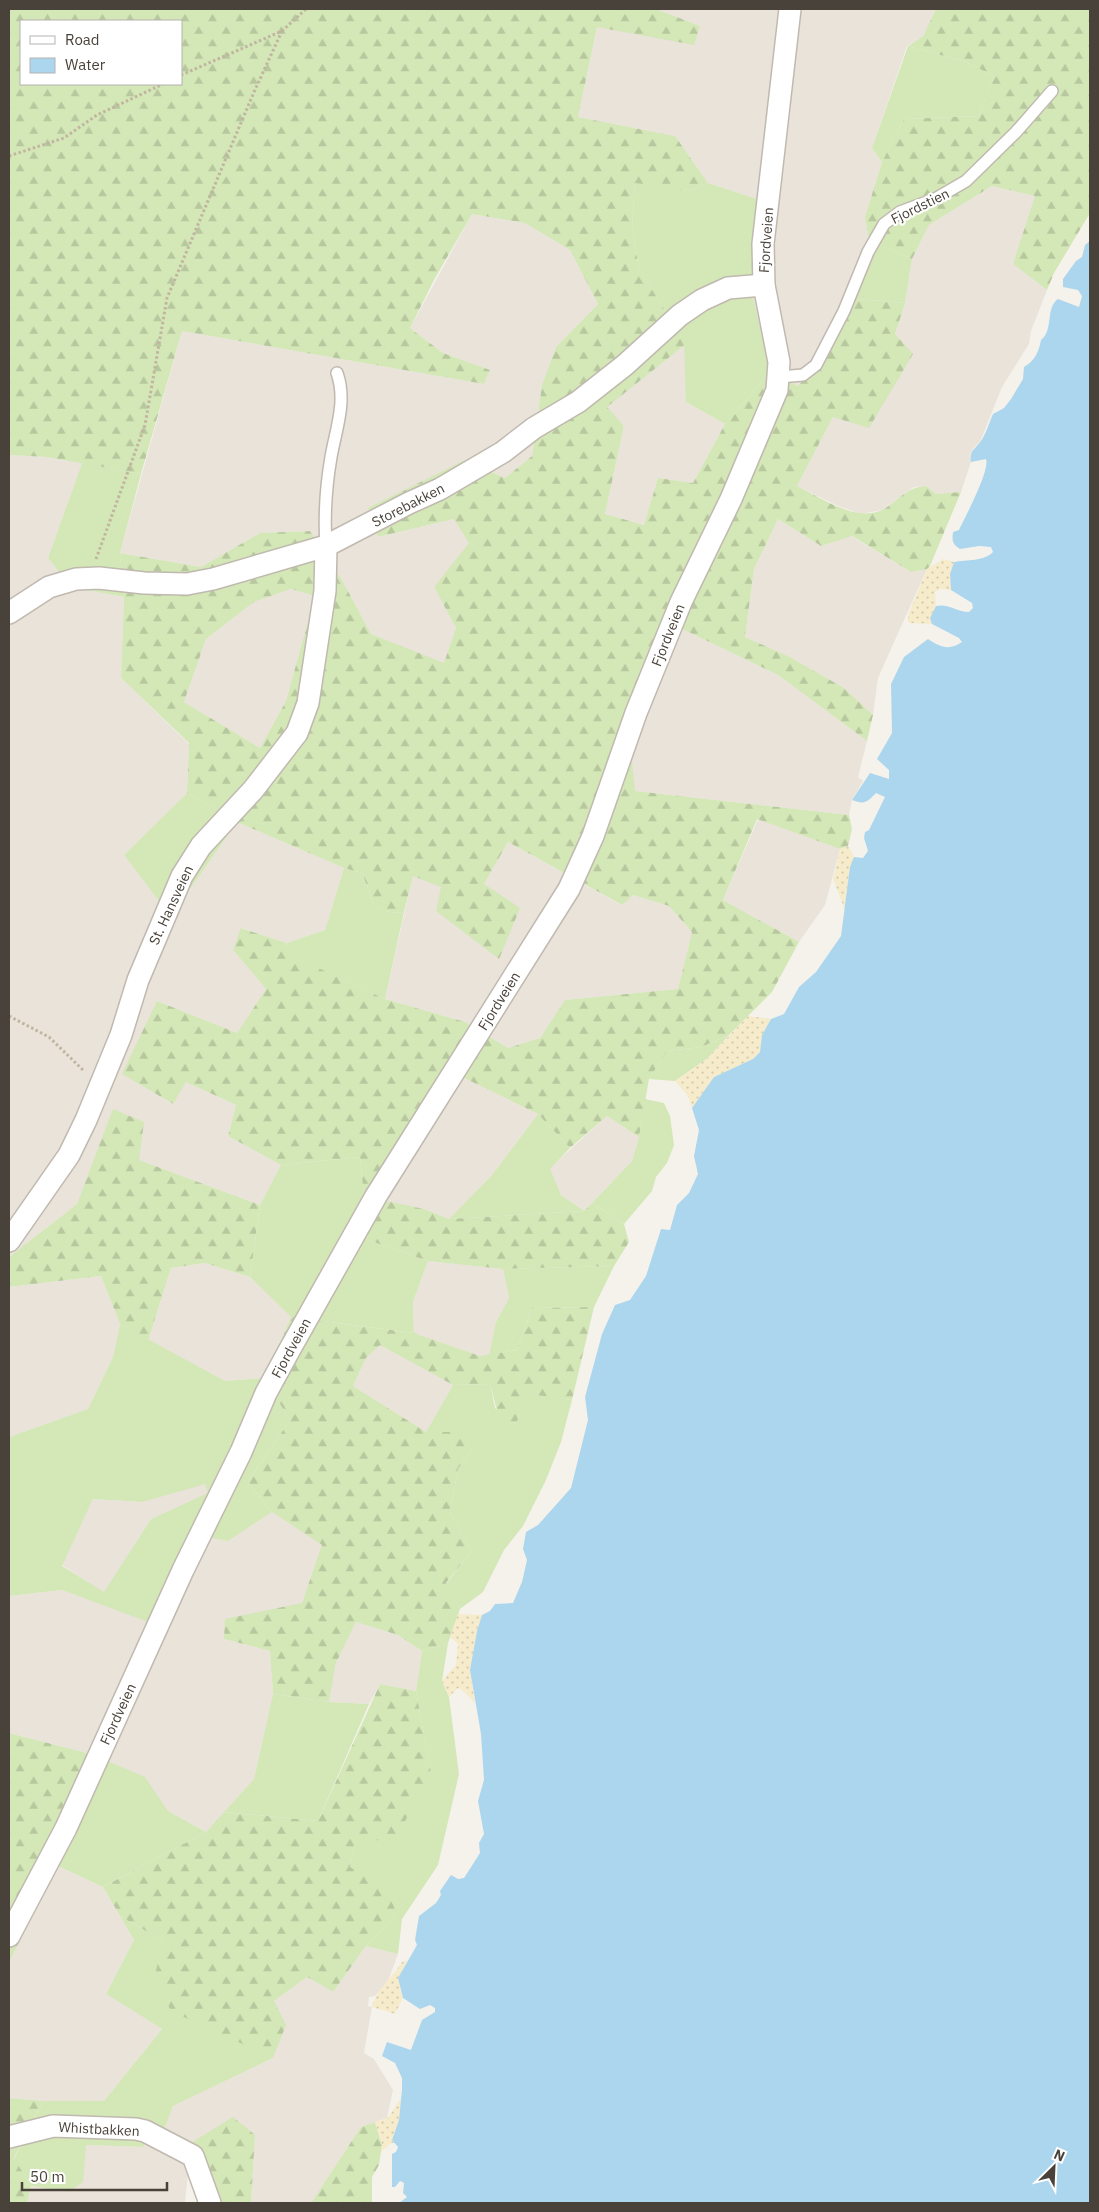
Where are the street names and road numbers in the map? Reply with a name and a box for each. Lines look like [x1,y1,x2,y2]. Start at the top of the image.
street label: Fjordstien [888,184,952,228]
street label: Fjordveien [755,207,777,273]
street label: Storebakken [369,479,447,531]
street label: Fjordveien [647,601,689,669]
street label: St. Hansveien [145,862,197,948]
street label: Fjordveien [474,968,524,1034]
street label: Fjordveien [267,1315,315,1381]
street label: Fjordveien [96,1680,140,1748]
street label: Whistbakken [58,2118,140,2140]

